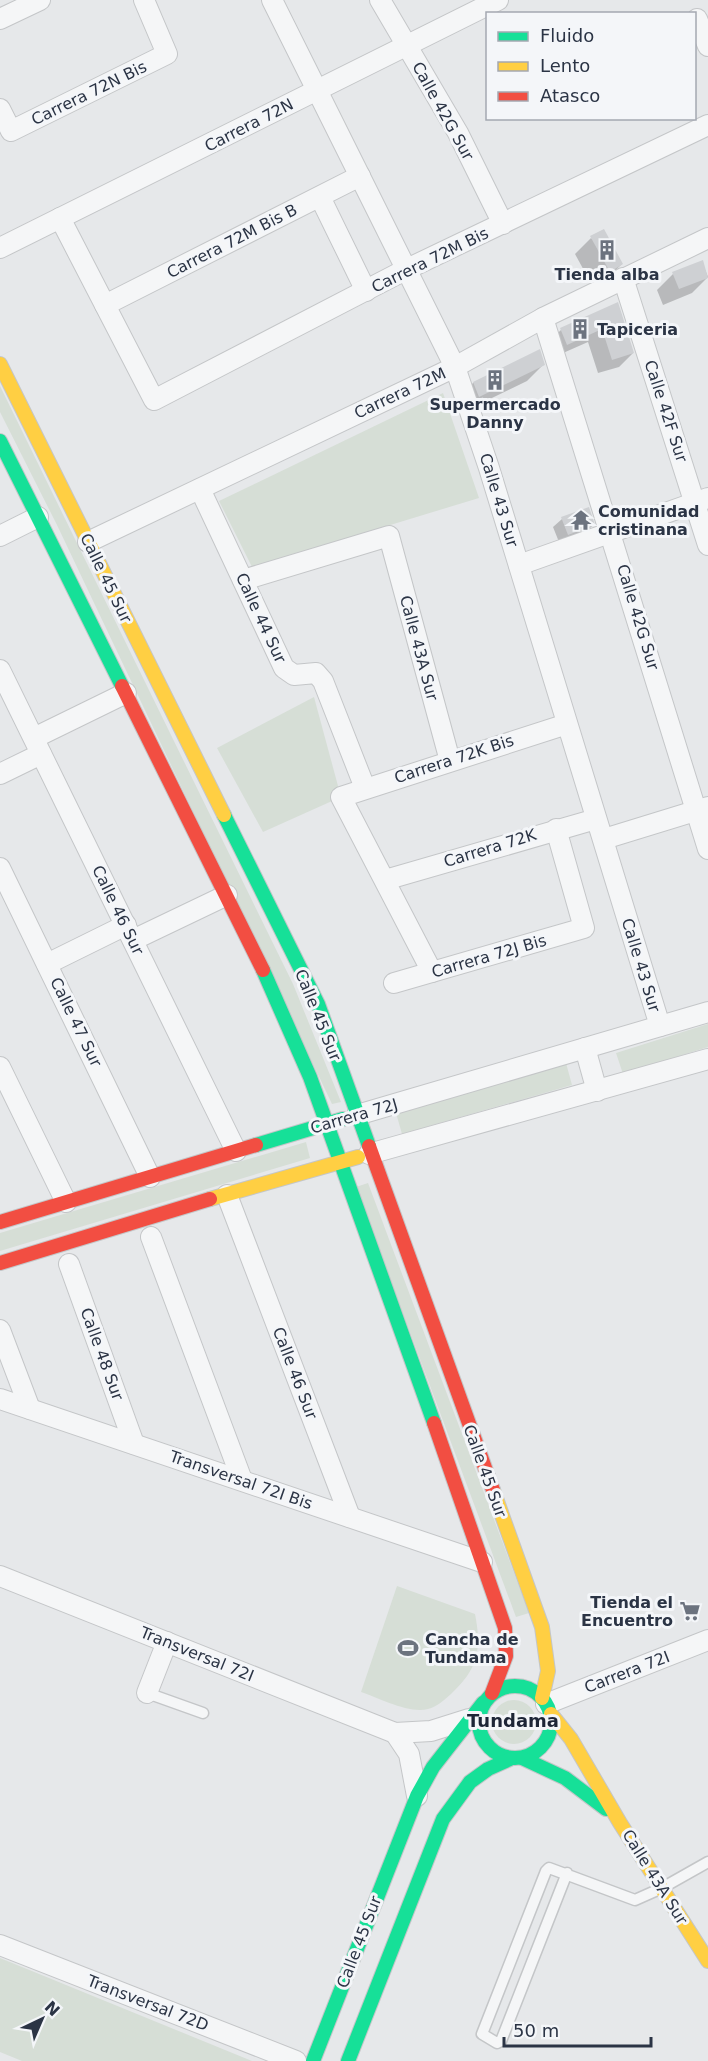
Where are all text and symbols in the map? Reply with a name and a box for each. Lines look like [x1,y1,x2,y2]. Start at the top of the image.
legend [486,12,696,120]
text: Fluido [540,25,594,46]
text: Lento [540,55,590,76]
street label: Carrera 72N Bis [28,57,150,129]
street label: Calle 42G Sur [408,59,478,164]
text: Atasco [540,85,600,106]
street label: Carrera 72N [201,94,297,156]
street label: Carrera 72M Bis B [164,200,300,282]
street label: Carrera 72M Bis [368,223,492,297]
building icon: Tienda alba [595,238,619,262]
place label: Tienda alba [555,265,660,284]
building icon: Tapiceria [568,317,592,341]
place label: Tapiceria [597,320,678,339]
street label: Calle 42F Sur [641,358,692,465]
street label: Carrera 72M [351,363,449,423]
building icon: Supermercado Danny [483,368,507,392]
place label: Supermercado Danny [429,395,561,432]
street label: Calle 43 Sur [476,451,522,550]
place label: Comunidad cristinana [598,502,699,539]
temple icon: Comunidad cristinana [569,508,593,532]
street label: Calle 45 Sur [76,530,136,626]
street label: Calle 42G Sur [613,562,663,673]
street label: Calle 44 Sur [232,570,290,666]
street label: Calle 43A Sur [396,593,442,703]
street label: Carrera 72K Bis [392,731,516,787]
street label: Carrera 72K [441,825,539,871]
street label: Calle 46 Sur [88,862,148,958]
street label: Calle 43 Sur [618,916,664,1015]
street label: Carrera 72J Bis [429,931,549,981]
street label: Calle 45 Sur [291,966,345,1064]
street label: Calle 47 Sur [46,974,106,1070]
street label: Carrera 72J [308,1094,400,1138]
street label: Calle 48 Sur [76,1305,128,1403]
street label: Calle 46 Sur [269,1324,321,1422]
street label: Calle 45 Sur [459,1422,511,1520]
street label: Transversal 72I Bis [166,1446,315,1513]
place label: Tienda el Encuentro [581,1593,673,1630]
supermarket icon: Tienda el Encuentro [678,1599,702,1623]
street label: Transversal 72I [136,1622,257,1685]
place label: Cancha de Tundama [425,1630,519,1667]
sports icon: Cancha de Tundama [396,1636,420,1660]
street label: Carrera 72I [582,1647,672,1697]
district label: Tundama [467,1710,559,1731]
street label: Calle 43A Sur [618,1826,692,1928]
street label: Calle 45 Sur [333,1893,385,1991]
street label: Transversal 72D [84,1971,211,2035]
north arrow [12,1989,72,2049]
text: N [41,1997,63,2020]
scale bar [504,2010,651,2048]
text: 50 m [513,2020,559,2041]

